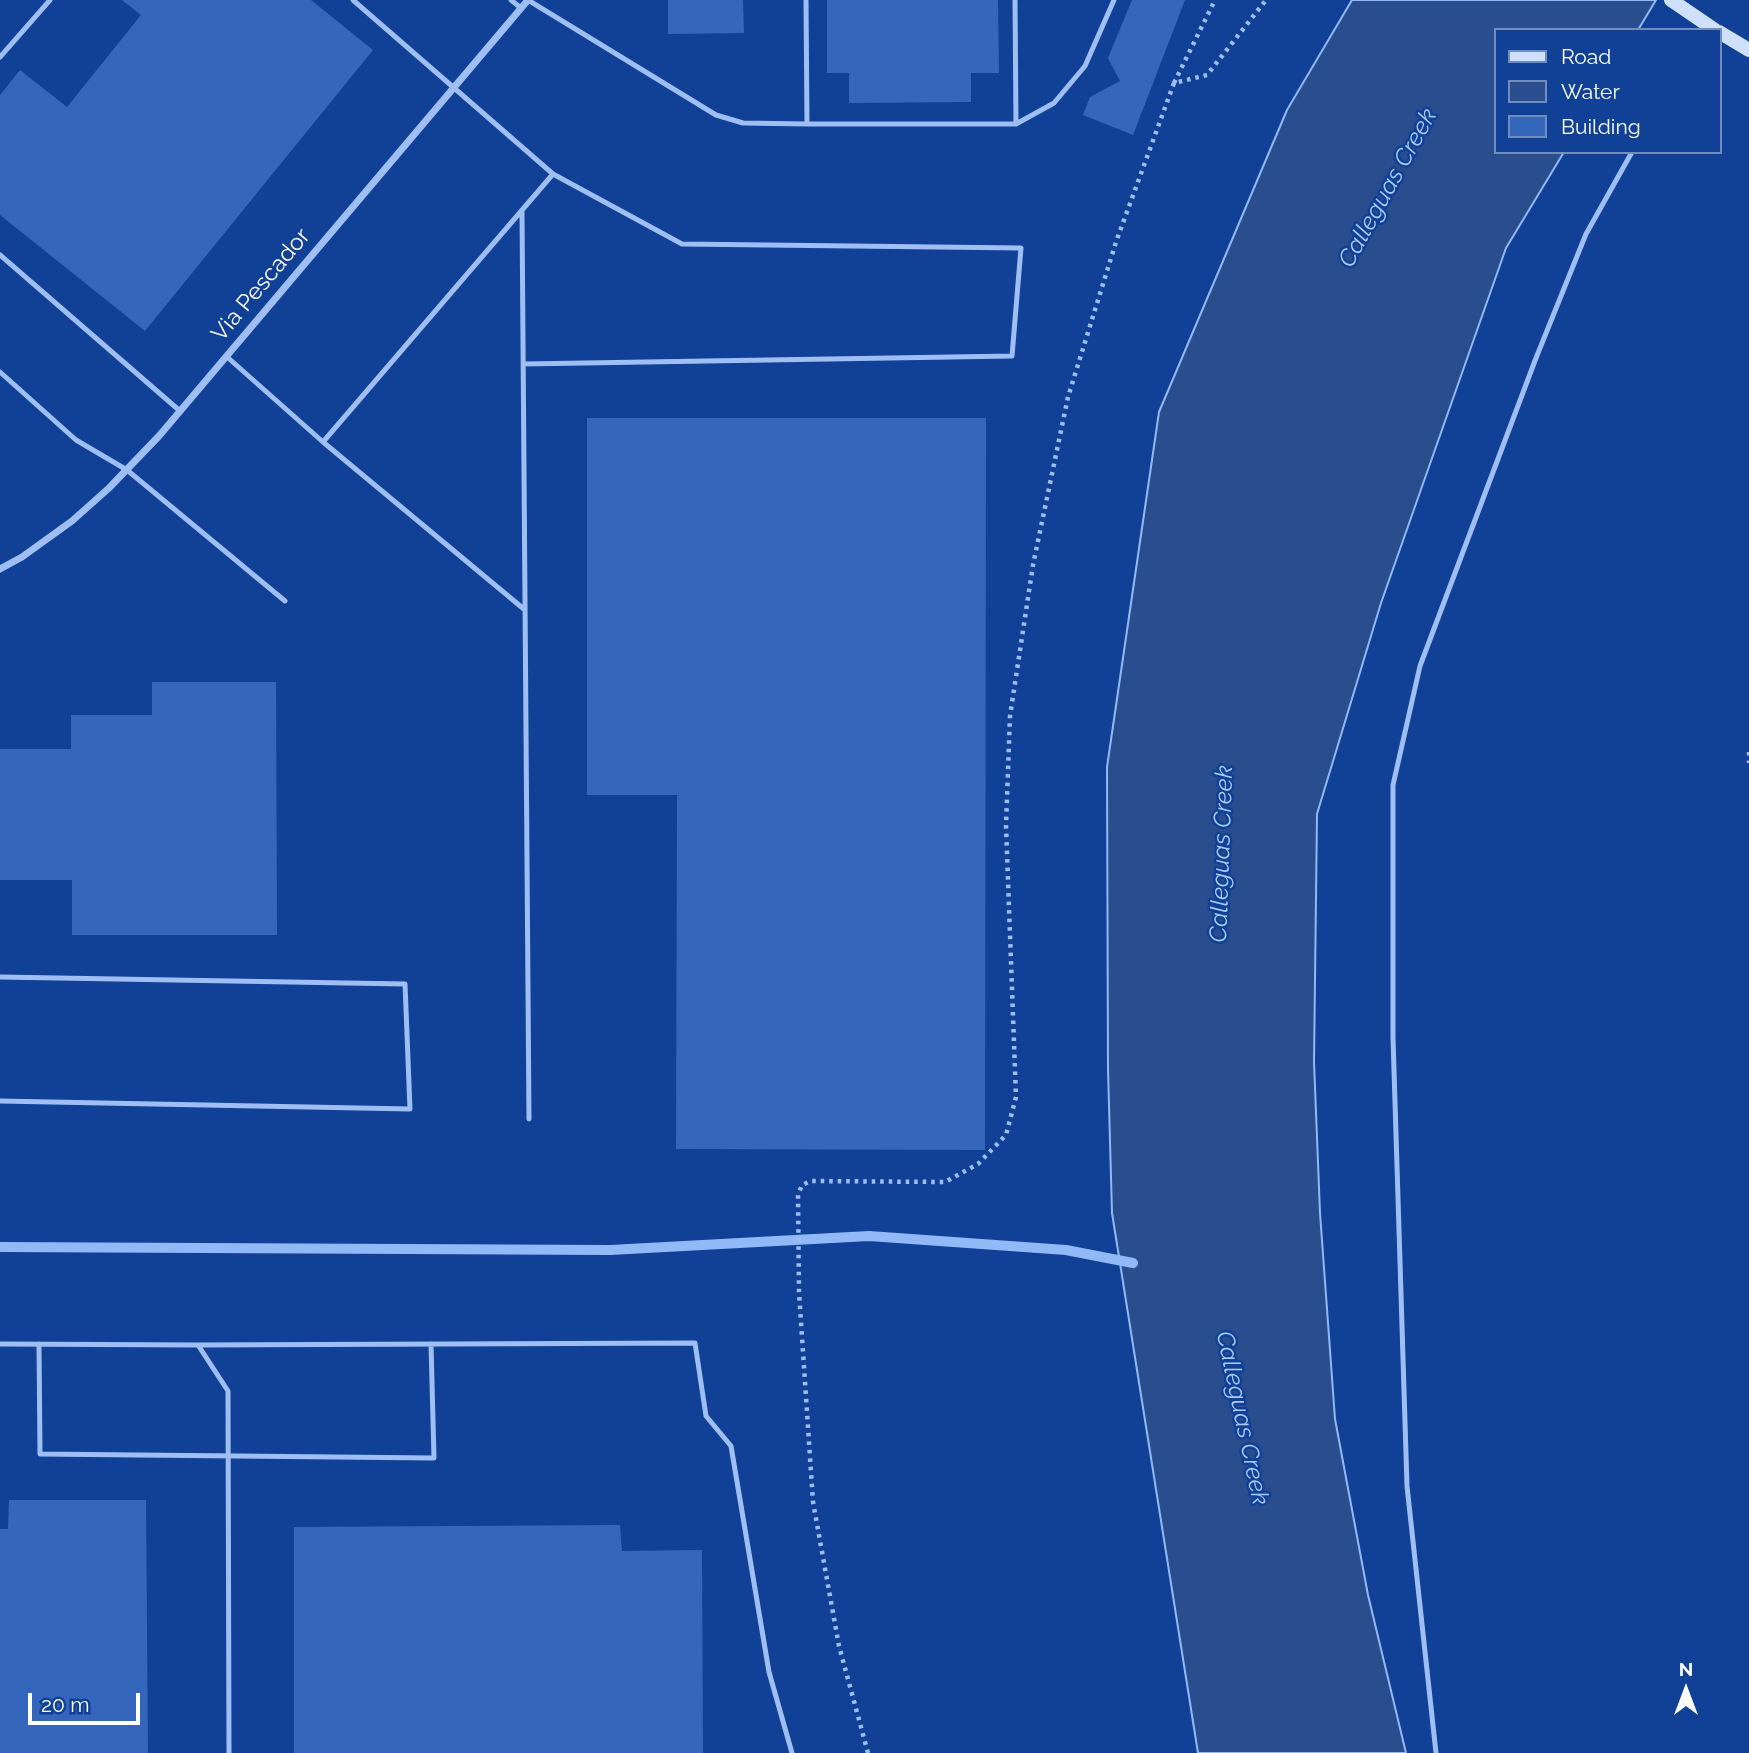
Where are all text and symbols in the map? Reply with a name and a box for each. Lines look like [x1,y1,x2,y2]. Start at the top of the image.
legend [1494,28,1721,154]
text: Road [1561,44,1611,69]
text: Water [1561,79,1620,104]
water label: Calleguas Creek [1332,104,1444,272]
text: Building [1561,114,1641,139]
street label: Via Pescador [206,223,316,347]
water label: Calleguas Creek [1205,765,1239,943]
water label: Calleguas Creek [1210,1328,1274,1508]
north arrow [1651,1655,1721,1725]
text: N [1679,1658,1693,1680]
scale bar [32,1680,144,1724]
text: 20 m [41,1692,89,1717]

